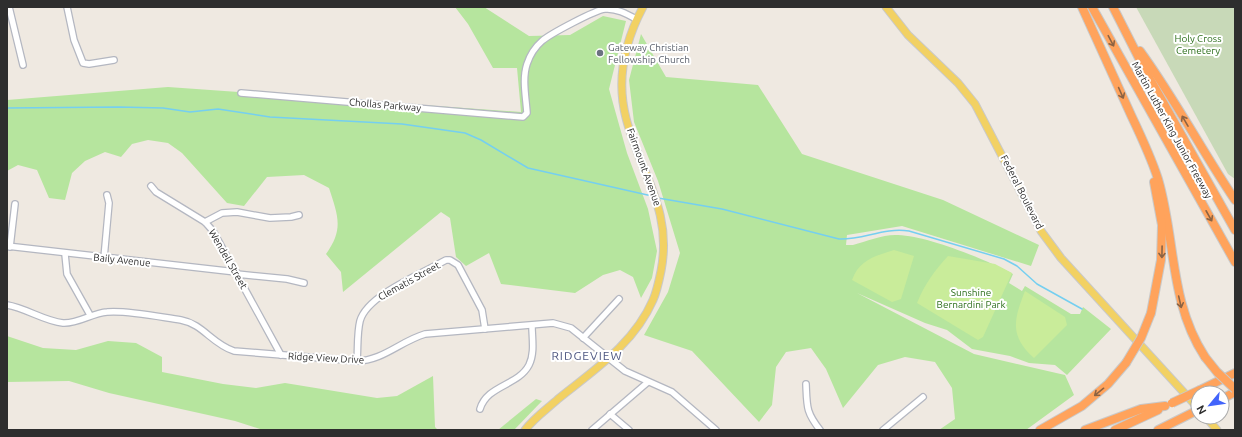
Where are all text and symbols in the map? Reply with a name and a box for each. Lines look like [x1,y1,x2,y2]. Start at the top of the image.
park label: Holy Cross Cemetery [1175,33,1221,56]
one-way arrow [1108,35,1116,47]
place label: Gateway Christian Fellowship Church [608,42,690,65]
marker: Gateway Christian Fellowship Church [595,48,605,58]
street label: Martin Luther King Junior Freeway [1130,60,1214,201]
one-way arrow [1118,87,1126,99]
street label: Chollas Parkway [349,96,422,114]
one-way arrow [1181,115,1189,127]
street label: Fairmount Avenue [625,127,663,207]
street label: Federal Boulevard [999,153,1046,231]
one-way arrow [1205,209,1213,221]
street label: Wendell Street [206,227,250,291]
one-way arrow [1158,245,1165,258]
street label: Baily Avenue [93,252,151,268]
street label: Clematis Street [376,259,442,303]
park label: Sunshine Bernardini Park [937,287,1005,310]
one-way arrow [1177,295,1185,308]
district label: RIDGEVIEW [551,349,623,362]
street label: Ridge View Drive [288,351,364,365]
north arrow [1190,385,1230,425]
one-way arrow [1094,387,1105,396]
text: N [1194,403,1208,416]

